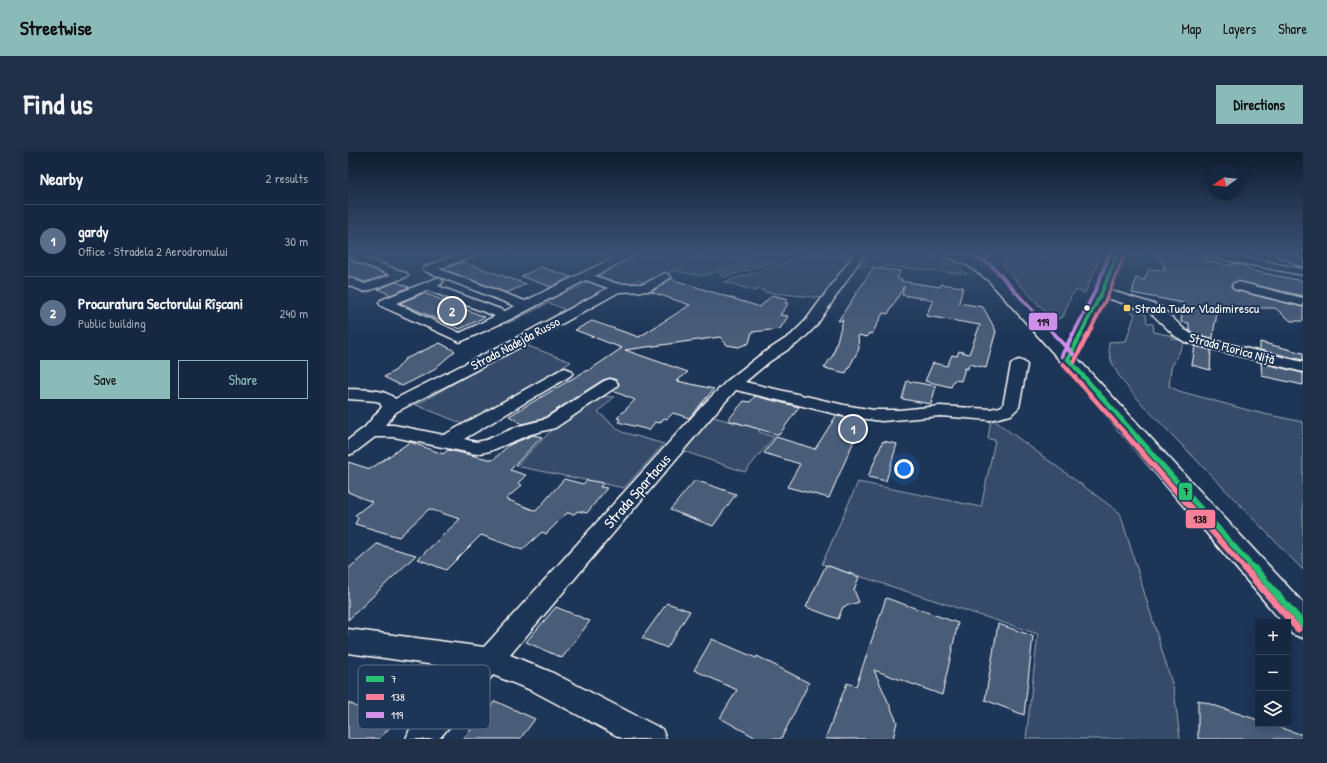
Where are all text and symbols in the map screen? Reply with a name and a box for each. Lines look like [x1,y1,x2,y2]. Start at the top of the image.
text: Streetwise [20,15,92,41]
text: Map [1181,19,1201,38]
text: Layers [1223,19,1256,38]
text: Share [1278,19,1307,38]
text: Find us [24,85,93,123]
button: Directions [1216,85,1303,124]
north arrow [1207,164,1243,200]
text: Nearby [40,167,83,190]
text: 2 results [266,169,308,187]
text: gardy [78,221,109,242]
text: 1 [51,232,55,250]
text: 30 m [285,232,308,250]
text: Office · Stradela 2 Aerodromului [78,242,228,260]
text: Procuratura Sectorului Rîșcani [78,293,243,314]
pin: 2 [439,296,465,326]
place label: Strada Tudor Vladimirescu [1135,299,1259,317]
unlabelled marker [1082,303,1092,313]
marker: Strada Tudor Vladimirescu [1122,303,1132,313]
text: 2 [50,304,56,322]
text: 240 m [279,304,308,322]
street label: Strada Nadejda Russo [467,312,563,374]
line badge: 119 [1028,312,1058,331]
text: Public building [78,314,146,332]
text: 119 [1037,315,1049,329]
street label: Strada Florica Niță [1187,328,1277,368]
button: Save [40,360,170,399]
button: Share [178,360,308,399]
pin: 1 [840,414,866,444]
street label: Strada Spartacus [599,449,675,533]
your location [894,459,914,479]
line badge: 7 [1178,482,1193,501]
text: 7 [1182,484,1189,498]
line badge: 138 [1185,509,1216,529]
text: 138 [1193,512,1207,526]
map controls [1255,619,1291,727]
button: + [1255,619,1291,655]
button: − [1255,655,1291,691]
legend [358,665,490,729]
text: 7 [391,672,396,686]
text: 138 [391,690,405,704]
button: layers [1255,691,1291,727]
text: 119 [391,708,403,722]

